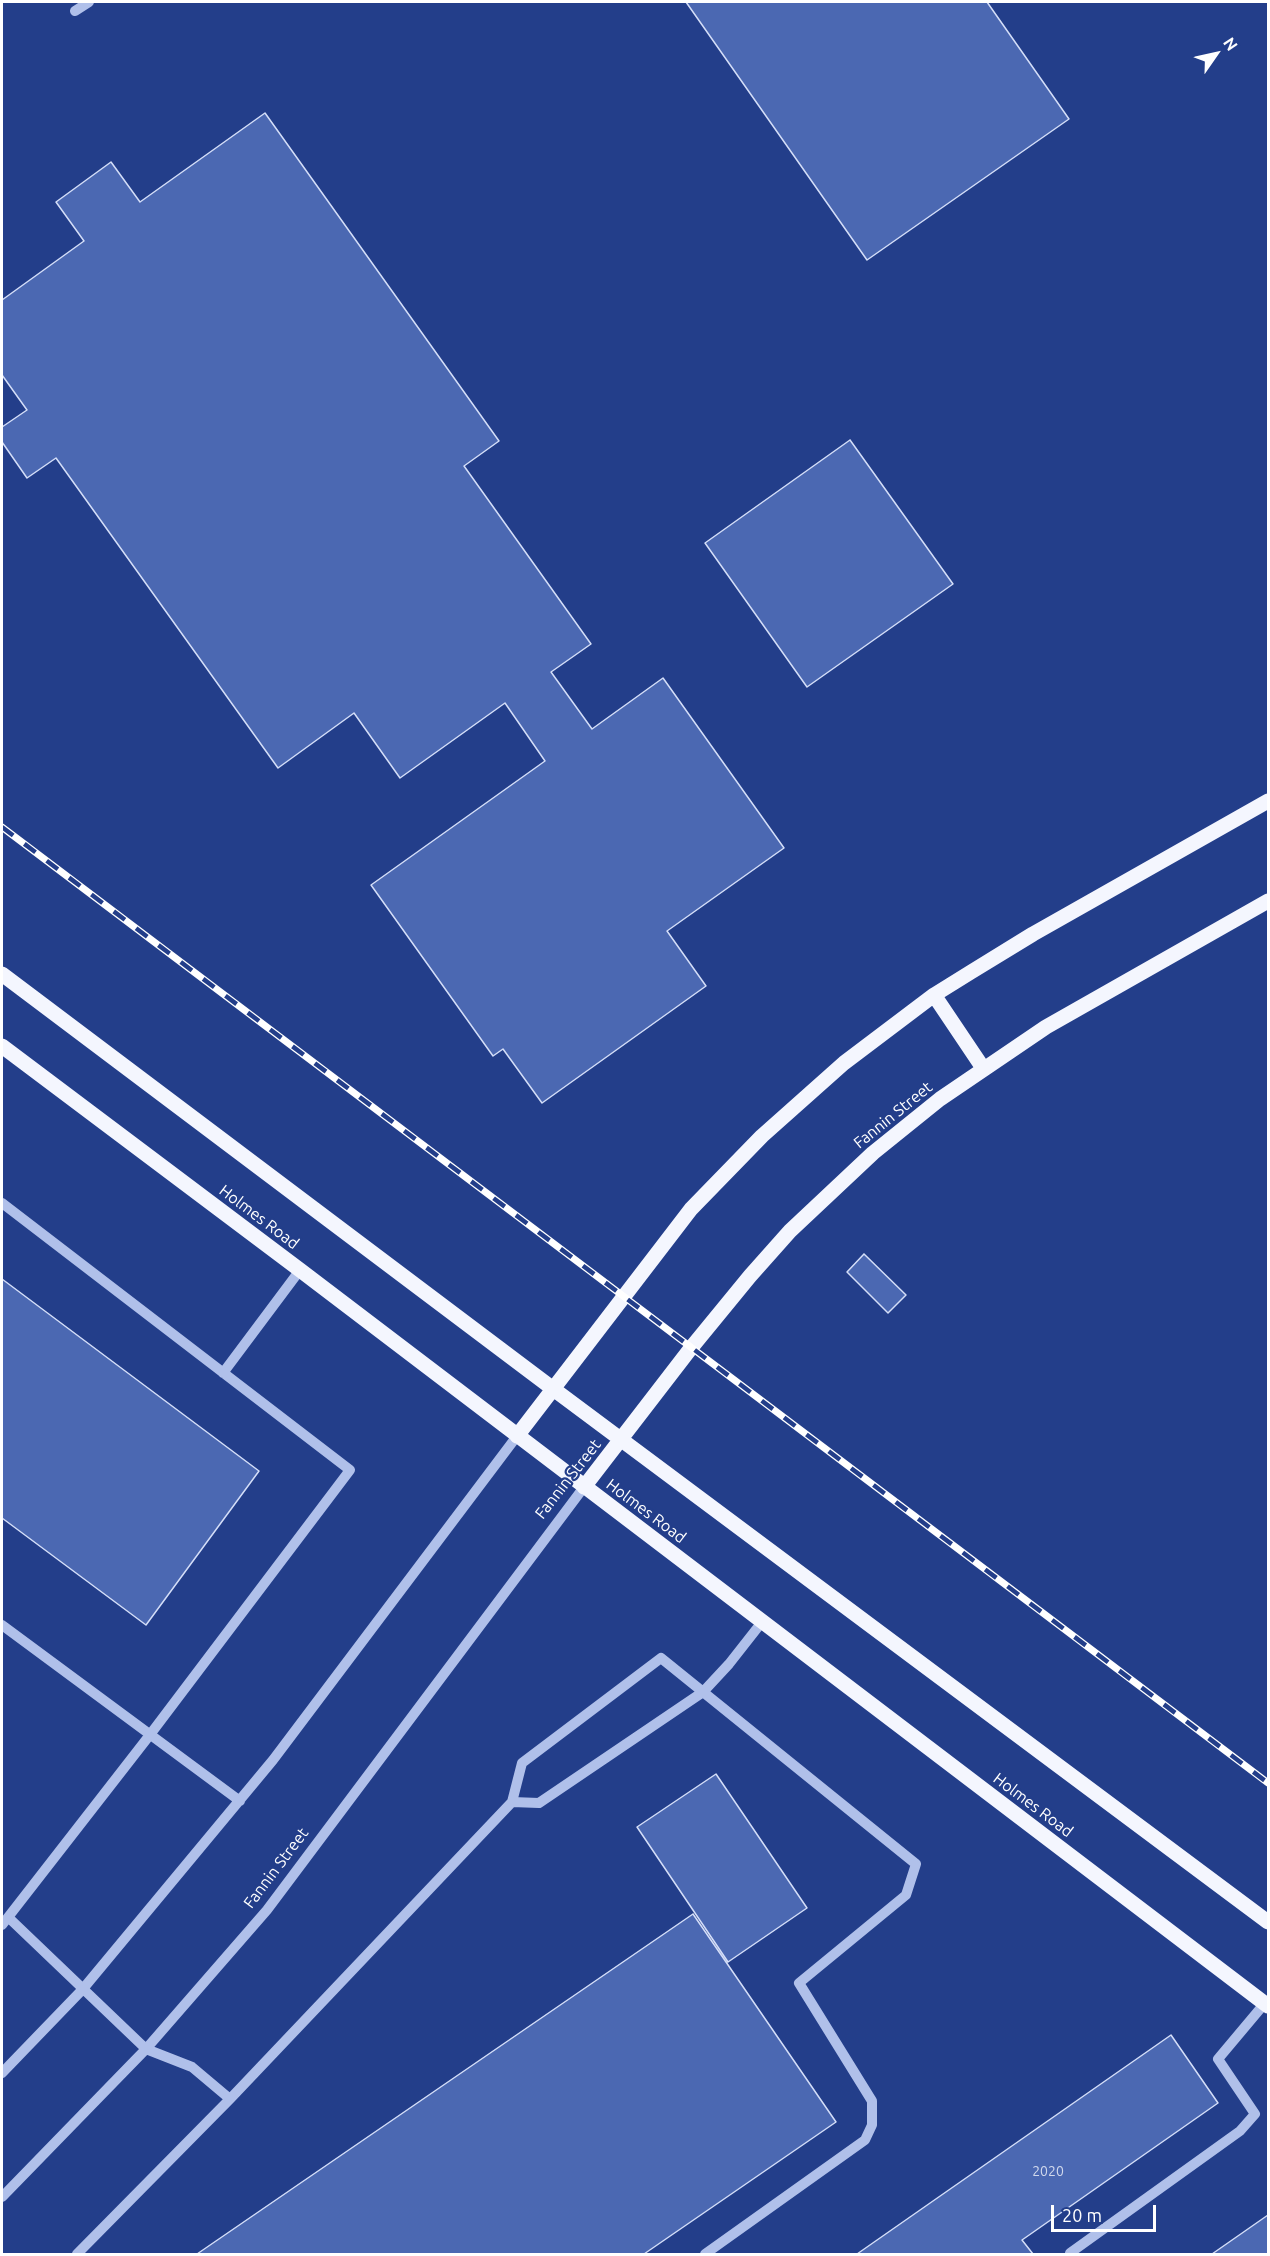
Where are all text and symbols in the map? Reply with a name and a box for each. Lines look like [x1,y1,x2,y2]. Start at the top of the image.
north arrow [1186,24,1246,84]
text: N [1220,34,1242,54]
street label: Fannin Street [850,1077,936,1153]
street label: Holmes Road [215,1181,303,1253]
street label: Fannin Street [531,1435,605,1523]
street label: Holmes Road [602,1475,690,1547]
street label: Holmes Road [989,1769,1077,1841]
street label: Fannin Street [240,1824,312,1912]
house number: 2020 [1032,2163,1064,2179]
scale bar [1054,2193,1159,2231]
text: 20 m [1062,2205,1102,2225]

